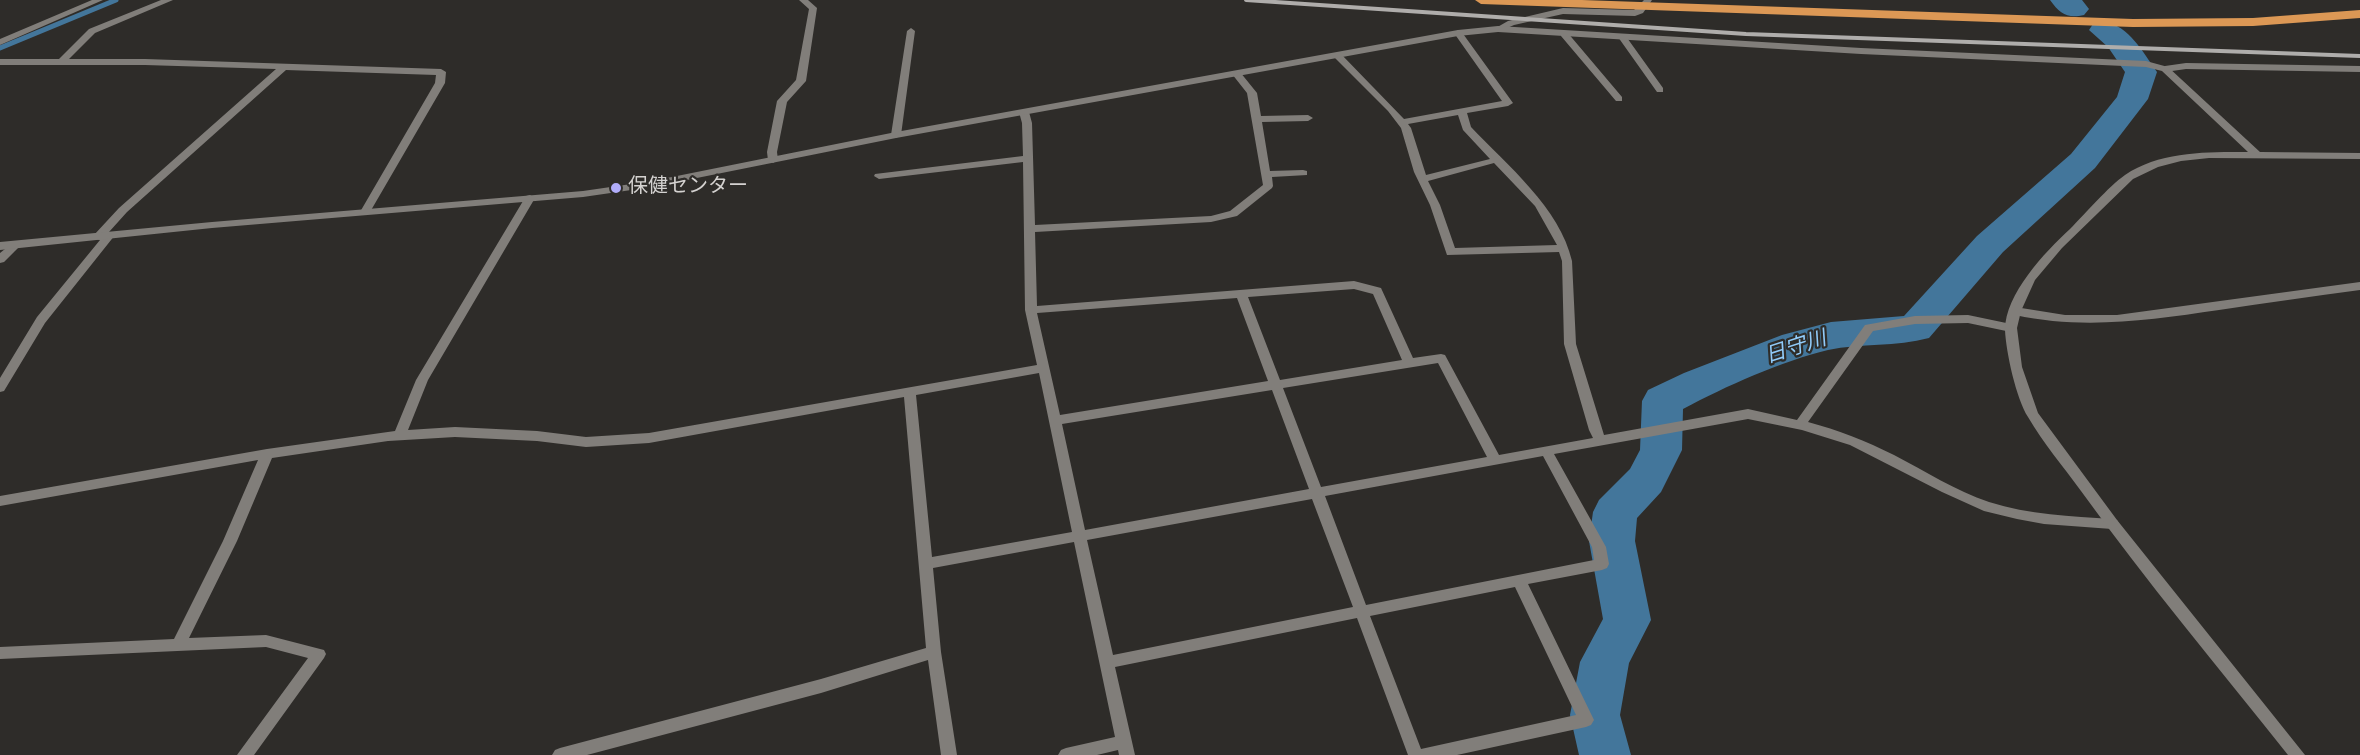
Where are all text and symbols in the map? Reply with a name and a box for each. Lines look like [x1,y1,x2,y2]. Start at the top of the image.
place label: 保健センター [628,176,748,200]
marker: 保健センター [609,181,623,195]
water label: 日守川 [1762,327,1830,371]

